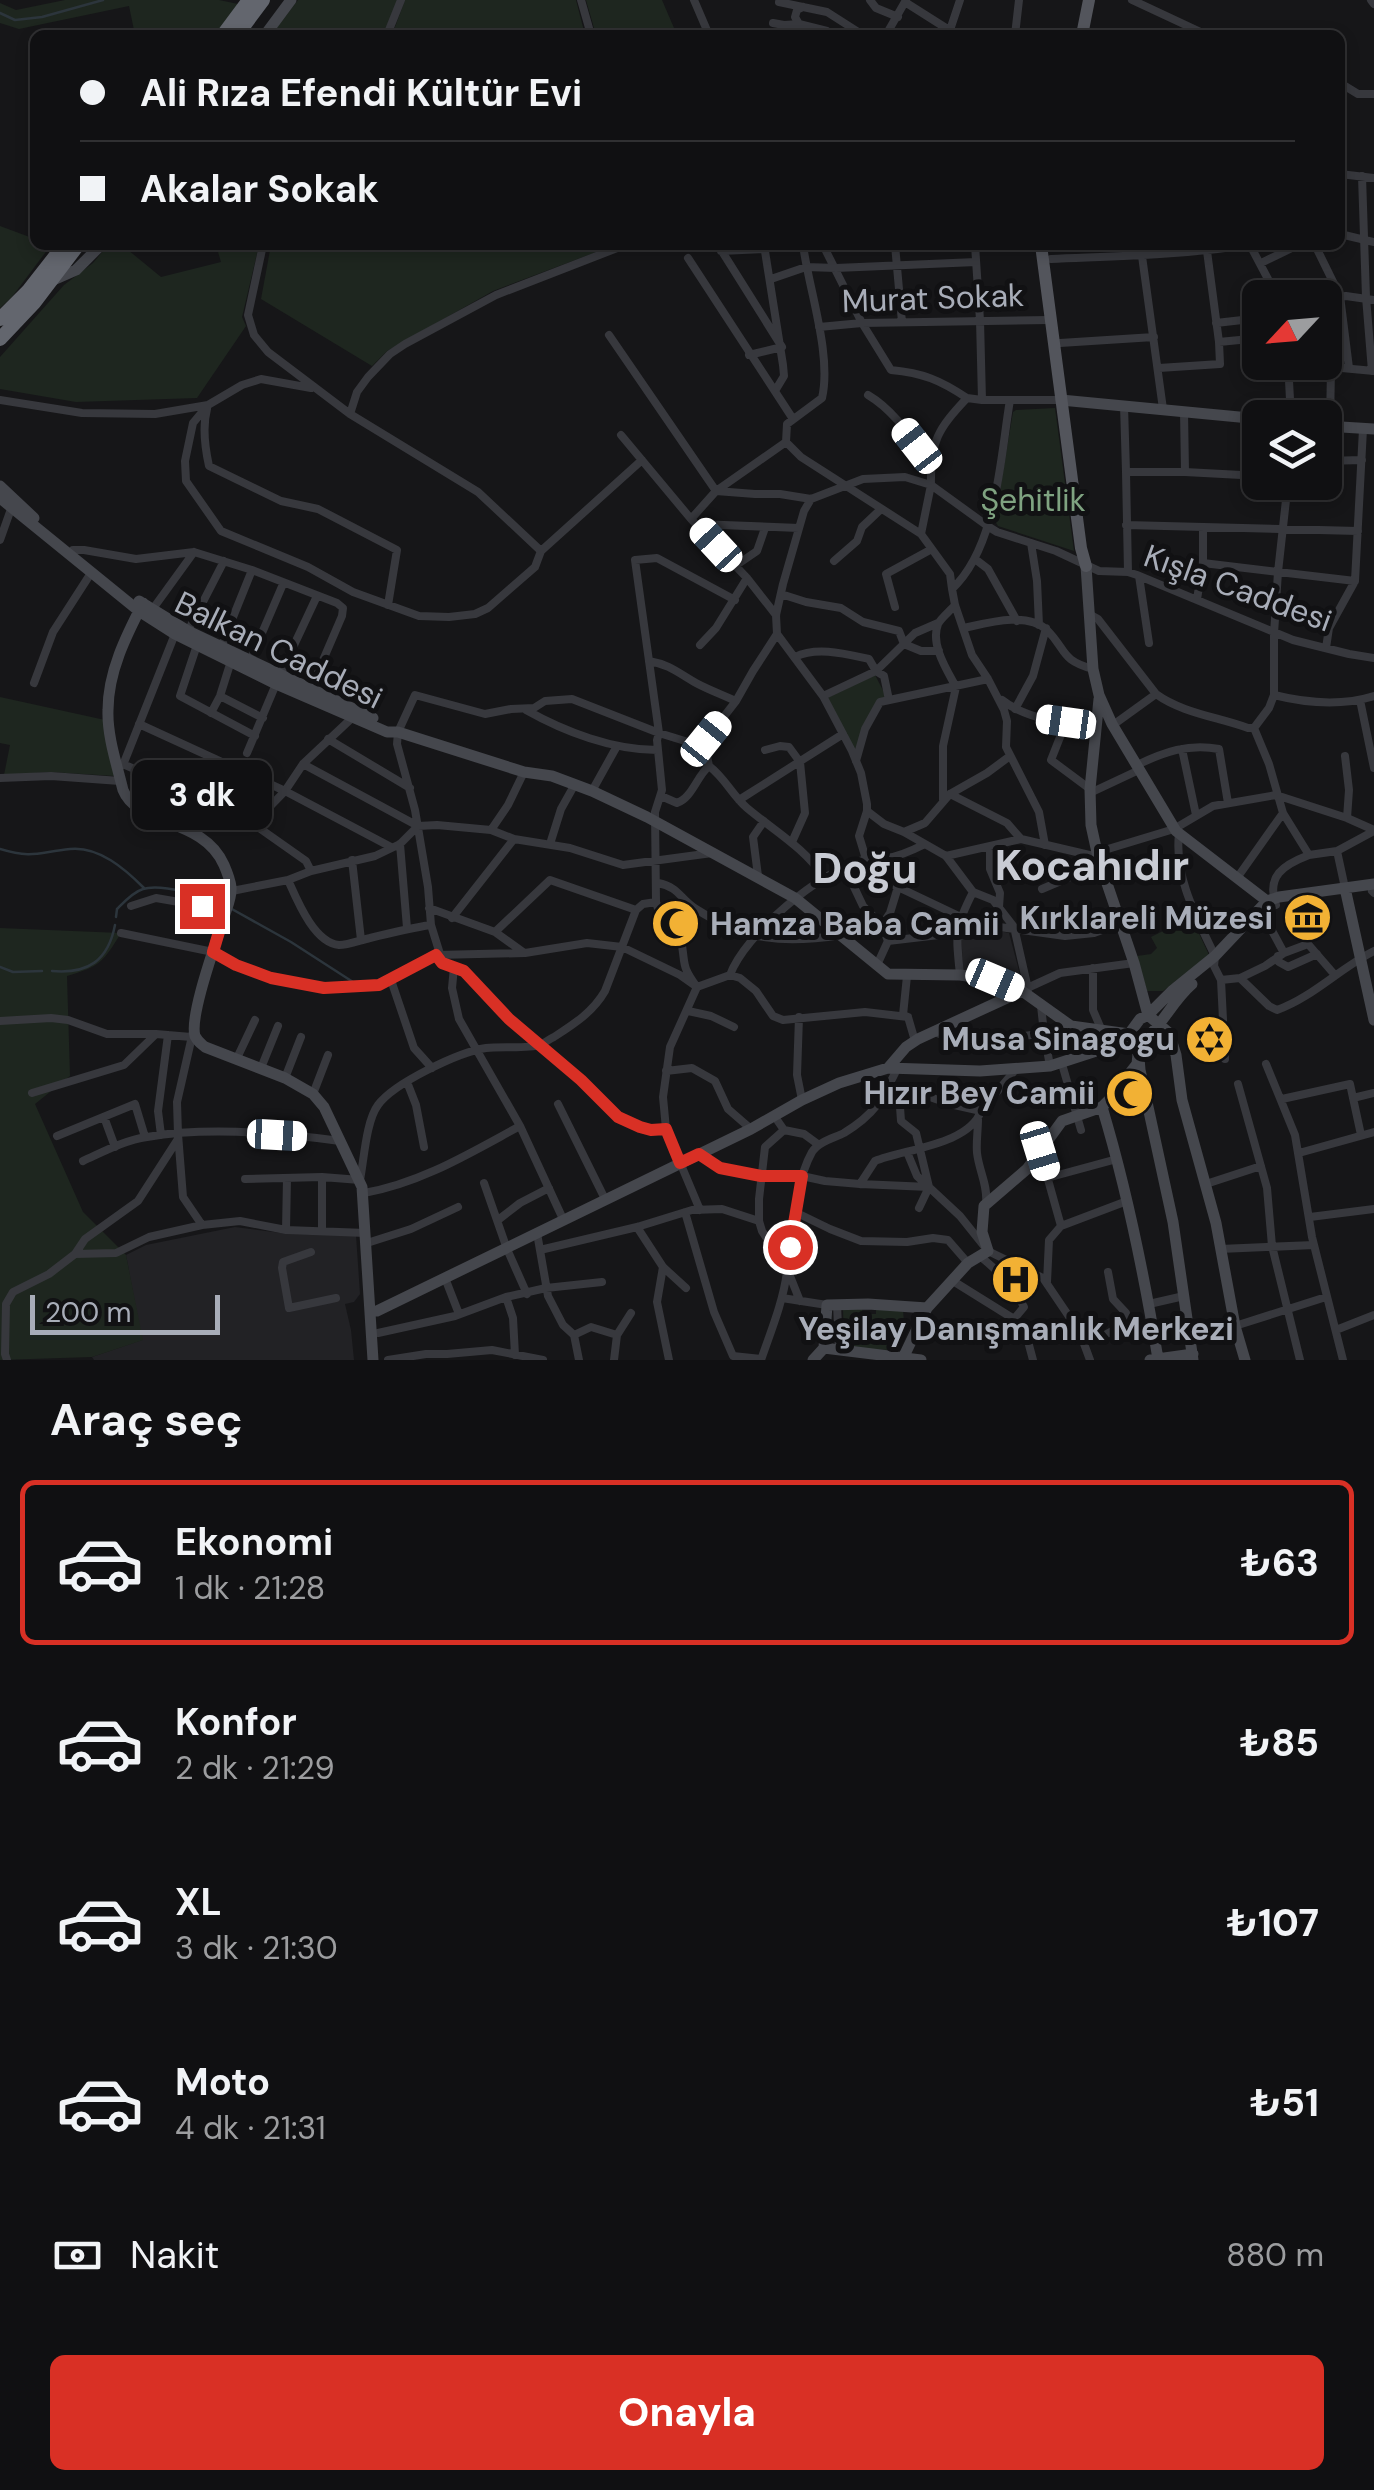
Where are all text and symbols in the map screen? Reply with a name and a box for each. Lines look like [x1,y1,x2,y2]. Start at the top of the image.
text: Ali Rıza Efendi Kültür Evi [140,68,582,118]
text: Akalar Sokak [140,164,379,214]
street label: Murat Sokak [841,274,1025,322]
north arrow [1242,280,1342,380]
map controls [1242,280,1342,500]
button: layers [1242,400,1342,500]
car [887,413,947,479]
park label: Şehitlik [980,479,1086,521]
car [685,513,747,577]
street label: Kışla Caddesi [1138,535,1338,641]
street label: Balkan Caddesi [168,582,390,718]
car [1034,703,1098,741]
car [675,706,737,772]
callout: 3 dk [132,761,272,831]
text: 3 dk [169,774,235,816]
district label: Kocahıdır [995,838,1189,893]
district label: Doğu [813,841,917,896]
route end [180,884,225,929]
museum icon: Kırklareli Müzesi [1282,892,1334,944]
place label: Kırklareli Müzesi [1019,897,1273,939]
mosque icon: Hamza Baba Camii [649,898,701,950]
place label: Hamza Baba Camii [710,903,1000,945]
car [962,954,1028,1006]
synagogue icon: Musa Sinagogu [1184,1013,1236,1065]
place label: Musa Sinagogu [942,1018,1175,1060]
mosque icon: Hızır Bey Camii [1104,1067,1156,1119]
place label: Hızır Bey Camii [863,1072,1095,1114]
car [246,1118,308,1152]
car [1017,1118,1063,1184]
route start [768,1225,813,1270]
hospital icon: Yeşilay Danışmanlık Merkezi [990,1253,1042,1305]
scale bar [30,1290,220,1334]
text: 200 m [45,1294,132,1331]
place label: Yeşilay Danışmanlık Merkezi [798,1308,1234,1350]
text: Araç seç [50,1390,243,1449]
text: Ekonomi [175,1517,333,1567]
icon: car [55,1518,145,1608]
text: ₺63 [1240,1538,1319,1588]
text: 1 dk · 21:28 [175,1567,325,1609]
text: Konfor [175,1697,297,1747]
icon: car [55,1698,145,1788]
text: ₺85 [1240,1718,1319,1768]
text: 2 dk · 21:29 [175,1747,335,1789]
text: XL [175,1877,222,1927]
icon: car [55,1878,145,1968]
text: ₺107 [1227,1898,1319,1948]
text: 3 dk · 21:30 [175,1927,338,1969]
text: Moto [175,2057,270,2107]
icon: car [55,2058,145,2148]
text: ₺51 [1250,2078,1319,2128]
text: 4 dk · 21:31 [175,2107,326,2149]
icon: cash [50,2228,105,2283]
text: Nakit [130,2230,219,2280]
text: 880 m [1226,2234,1324,2276]
button: Onayla [50,2355,1324,2470]

